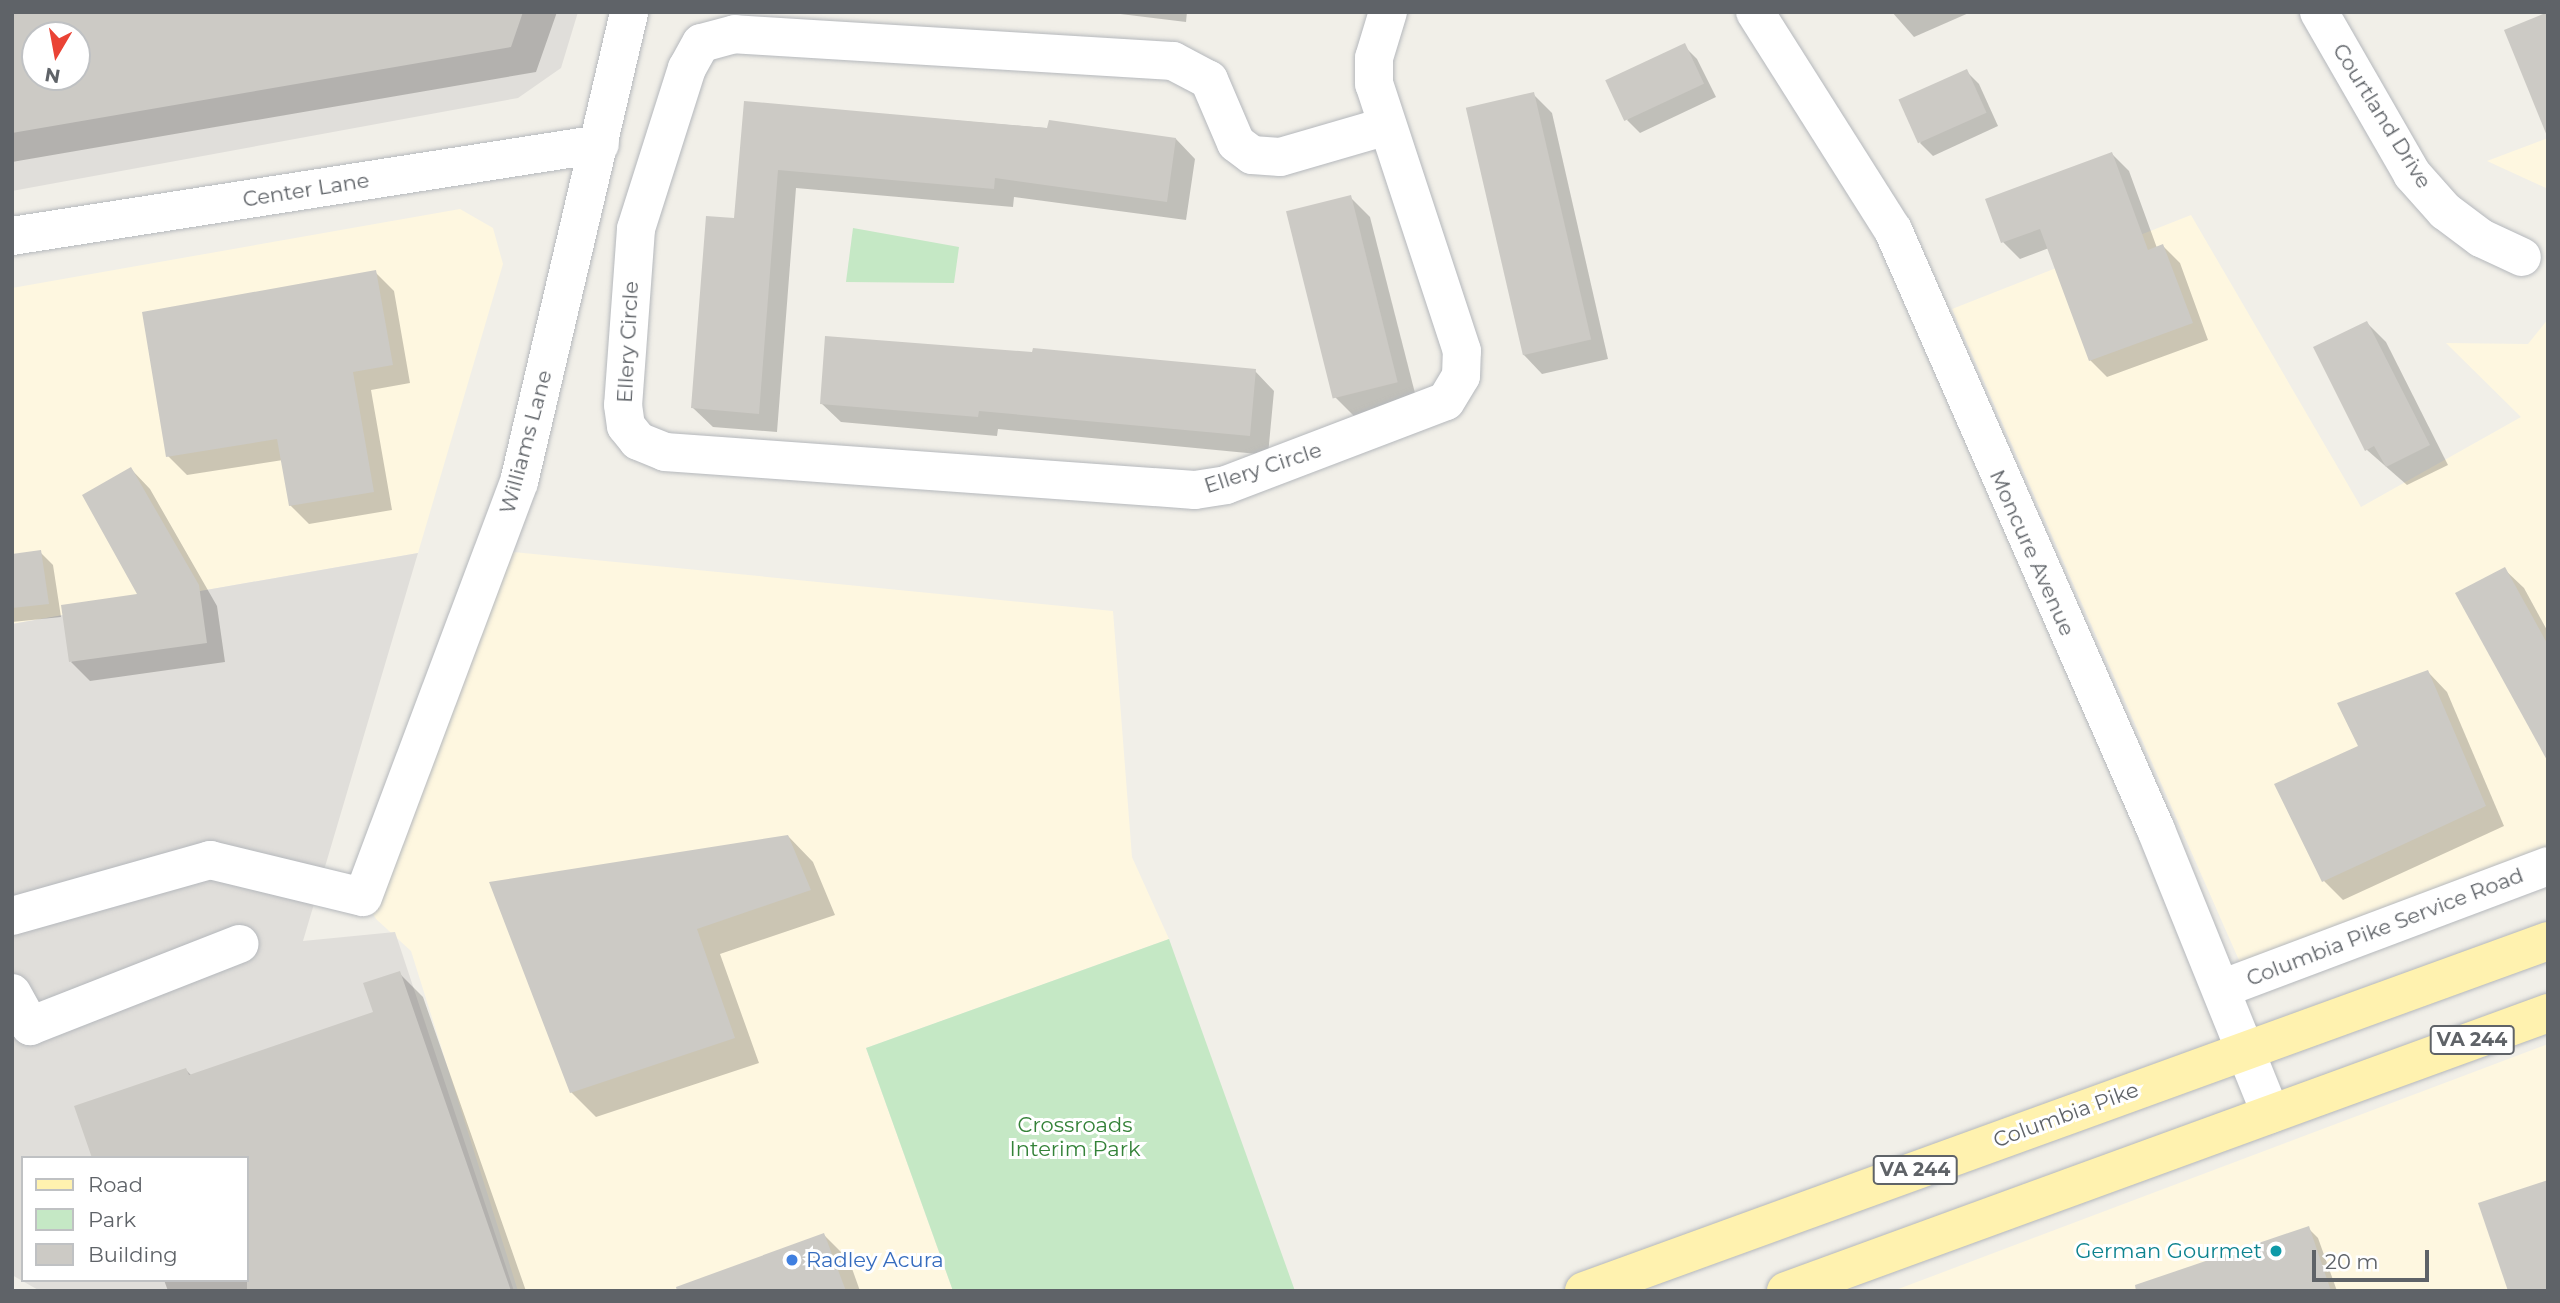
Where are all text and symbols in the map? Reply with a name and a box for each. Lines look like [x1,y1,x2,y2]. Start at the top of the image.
north arrow [21,21,91,91]
street label: Courtland Drive [2327,39,2437,193]
text: N [43,63,62,88]
street label: Center Lane [241,168,371,212]
street label: Ellery Circle [612,280,644,404]
street label: Williams Lane [495,367,557,517]
street label: Ellery Circle [1201,437,1325,499]
street label: Moncure Avenue [1984,466,2080,640]
street label: Columbia Pike Service Road [2243,862,2527,992]
road number: VA 244 [2428,1024,2516,1056]
street label: Columbia Pike [1990,1077,2142,1153]
park label: Crossroads Interim Park [1009,1112,1141,1162]
road number: VA 244 [1871,1154,1959,1186]
legend [21,1156,248,1282]
text: Road [88,1172,143,1197]
text: Park [88,1207,136,1232]
scale bar [2315,1236,2432,1280]
place label: German Gourmet [2075,1238,2262,1264]
text: Building [88,1242,178,1267]
marker: German Gourmet [2268,1243,2284,1259]
place label: Radley Acura [806,1247,944,1273]
text: 20 m [2325,1249,2379,1274]
marker: Radley Acura [784,1252,800,1268]

